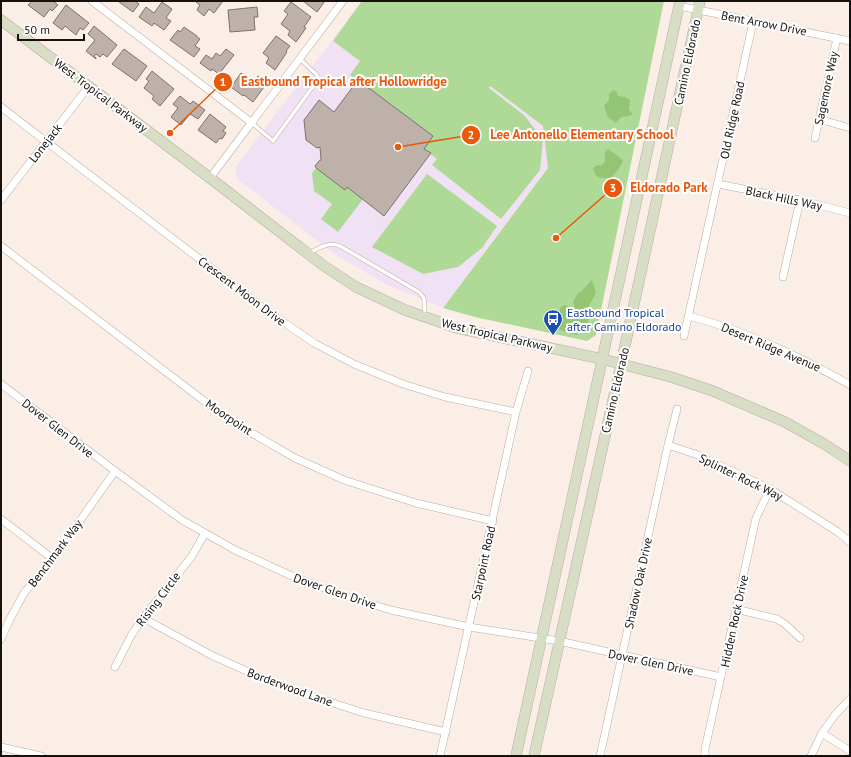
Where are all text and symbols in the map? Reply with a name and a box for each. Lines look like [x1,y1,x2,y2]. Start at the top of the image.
street label: Bent Arrow Drive [720,7,808,39]
scale bar [18,16,84,42]
street label: Camino Eldorado [671,18,703,106]
text: 50 m [24,22,50,37]
street label: Sagemore Way [811,49,841,126]
street label: West Tropical Parkway [51,55,151,135]
callout: Eastbound Tropical after Hollowridge [213,69,455,94]
text: Eastbound Tropical after Hollowridge [241,73,447,90]
text: 1 [220,74,226,89]
street label: Old Ridge Road [716,80,748,160]
street label: Lonejack [25,120,65,165]
callout: Lee Antonello Elementary School [461,122,682,147]
text: Lee Antonello Elementary School [490,126,674,143]
text: 2 [468,127,474,142]
callout: Eldorado Park [603,175,716,200]
text: Eldorado Park [630,179,708,196]
text: 3 [610,180,616,195]
street label: Black Hills Way [744,183,824,214]
street label: Crescent Moon Drive [195,253,289,329]
place label: Eastbound Tropical after Camino Eldorado [567,305,681,334]
bus stop icon: Eastbound Tropical after Camino Eldorado [542,308,564,336]
street label: West Tropical Parkway [440,315,554,355]
street label: Desert Ridge Avenue [719,319,823,375]
street label: Camino Eldorado [598,346,632,434]
street label: Dover Glen Drive [19,395,97,461]
street label: Moorpoint [203,396,255,438]
street label: Splinter Rock Way [697,450,786,504]
street label: Benchmark Way [25,516,86,590]
street label: Starpoint Road [468,524,498,602]
street label: Shadow Oak Drive [621,536,655,630]
street label: Rising Circle [133,569,183,629]
street label: Dover Glen Drive [292,570,378,612]
street label: Hidden Rock Drive [717,573,751,669]
street label: Dover Glen Drive [607,646,695,678]
street label: Borderwood Lane [245,665,335,709]

